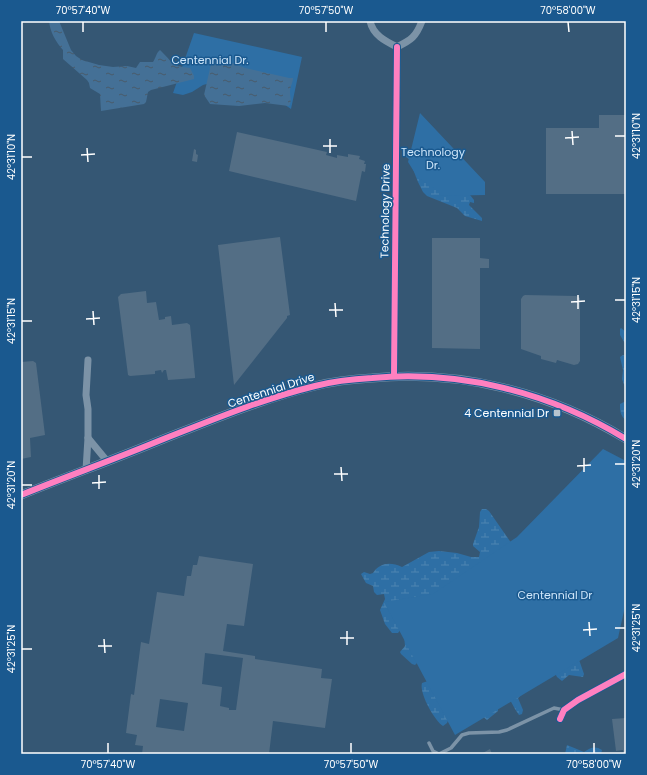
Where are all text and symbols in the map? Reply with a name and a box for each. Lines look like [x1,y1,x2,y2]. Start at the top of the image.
text: 70°57'40"W [56,3,110,18]
text: 70°57'50"W [299,3,353,18]
text: 70°58'00"W [540,3,596,18]
park label: Centennial Dr. [171,52,249,68]
text: 42°31'10"N [629,113,644,159]
text: 42°31'10"N [4,134,19,180]
park label: Technology Dr. [401,144,466,173]
street label: Technology Drive [376,163,394,258]
text: 42°31'15"N [629,277,644,323]
text: 42°31'15"N [4,298,19,344]
street label: Centennial Drive [225,368,317,412]
place label: 4 Centennial Dr [464,405,549,421]
marker: 4 Centennial Dr [552,408,562,418]
text: 42°31'20"N [629,440,644,488]
text: 42°31'20"N [4,461,19,509]
park label: Centennial Dr [518,587,592,603]
text: 42°31'25"N [629,604,644,652]
text: 42°31'25"N [4,625,19,673]
text: 70°57'40"W [81,757,135,772]
text: 70°57'50"W [324,757,378,772]
text: 70°58'00"W [566,757,622,772]

